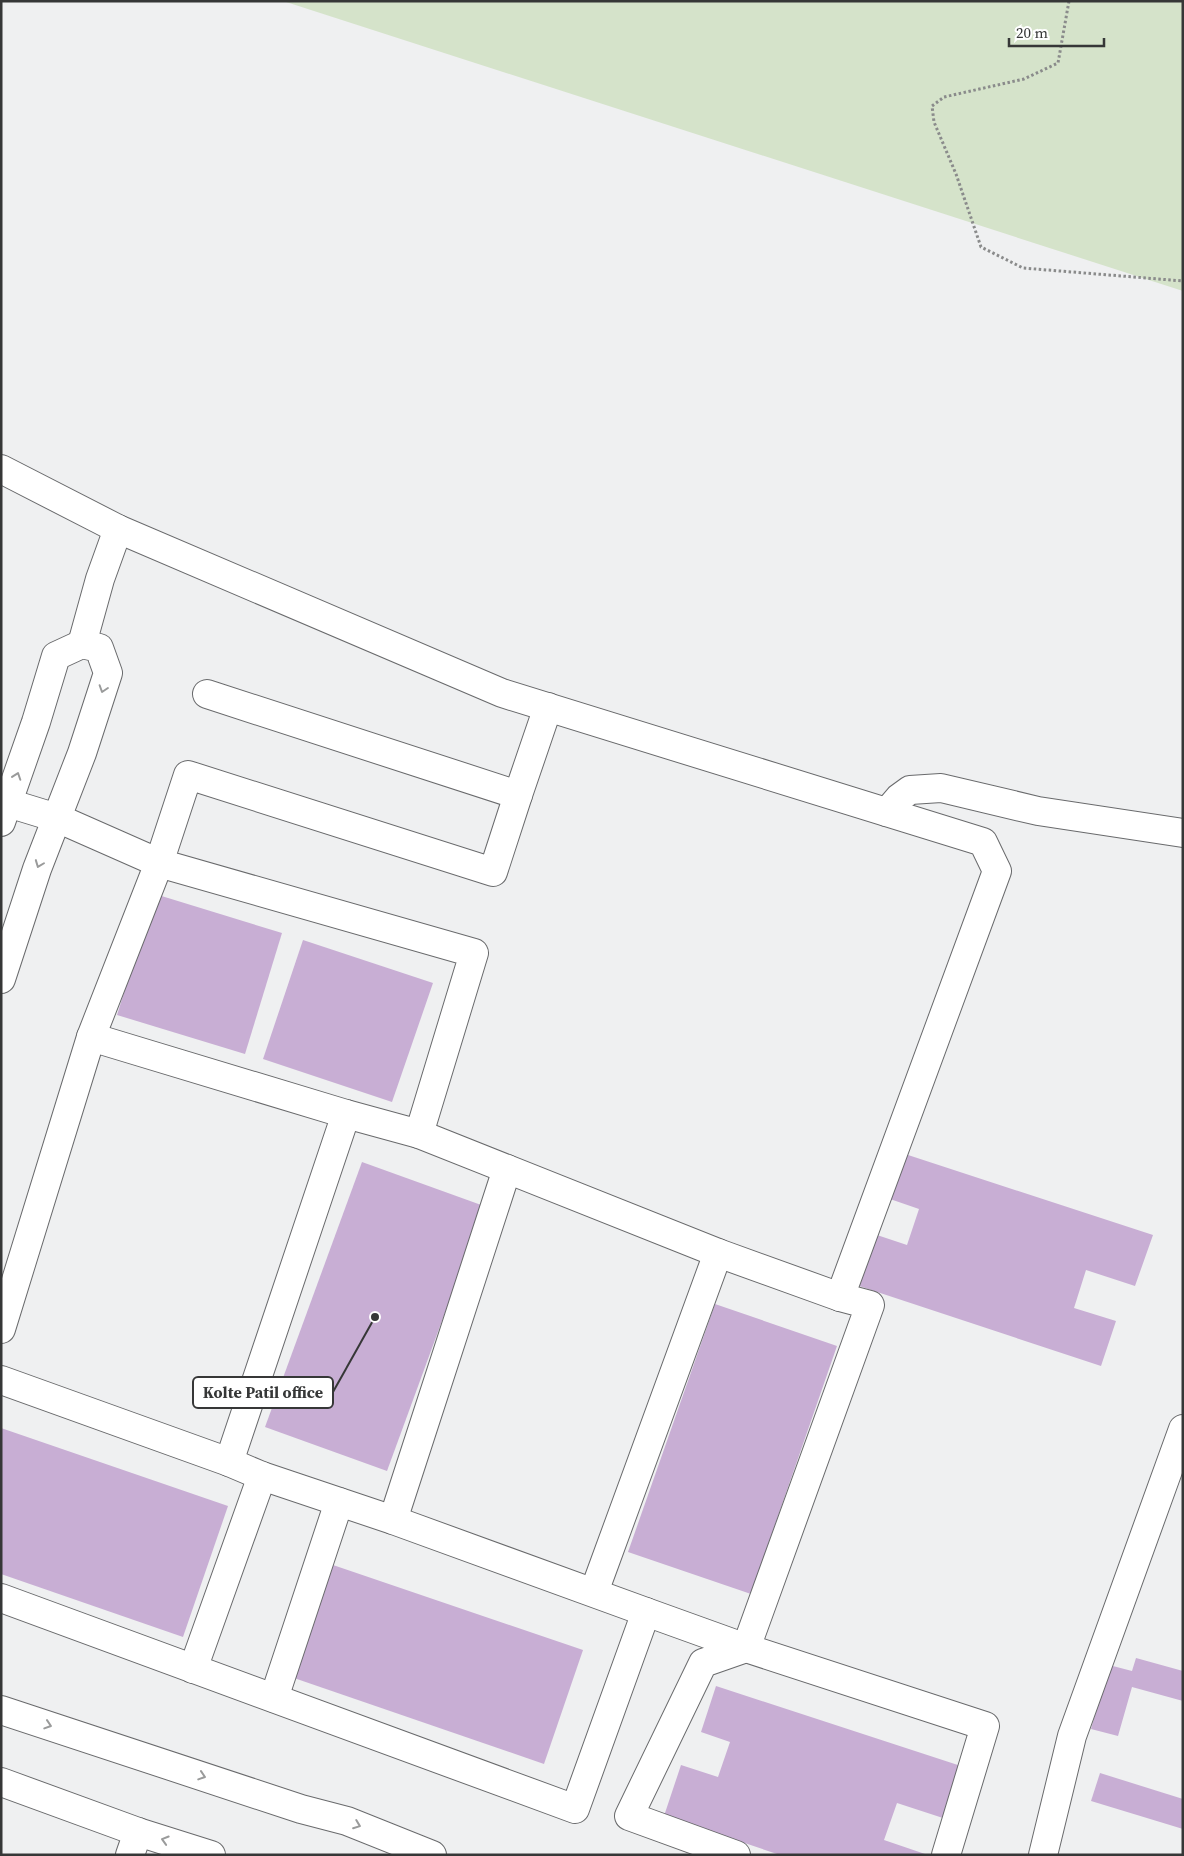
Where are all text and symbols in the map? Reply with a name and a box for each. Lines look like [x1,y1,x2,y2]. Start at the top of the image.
scale bar [1009,15,1104,47]
text: 20 m [1016,22,1048,43]
one-way arrow [99,684,109,692]
one-way arrow [11,772,21,781]
one-way arrow [35,859,45,868]
callout: Kolte Patil office [193,1377,333,1408]
text: Kolte Patil office [203,1381,323,1403]
one-way arrow [43,1719,51,1729]
one-way arrow [197,1770,205,1780]
one-way arrow [352,1819,361,1829]
one-way arrow [161,1836,169,1846]

